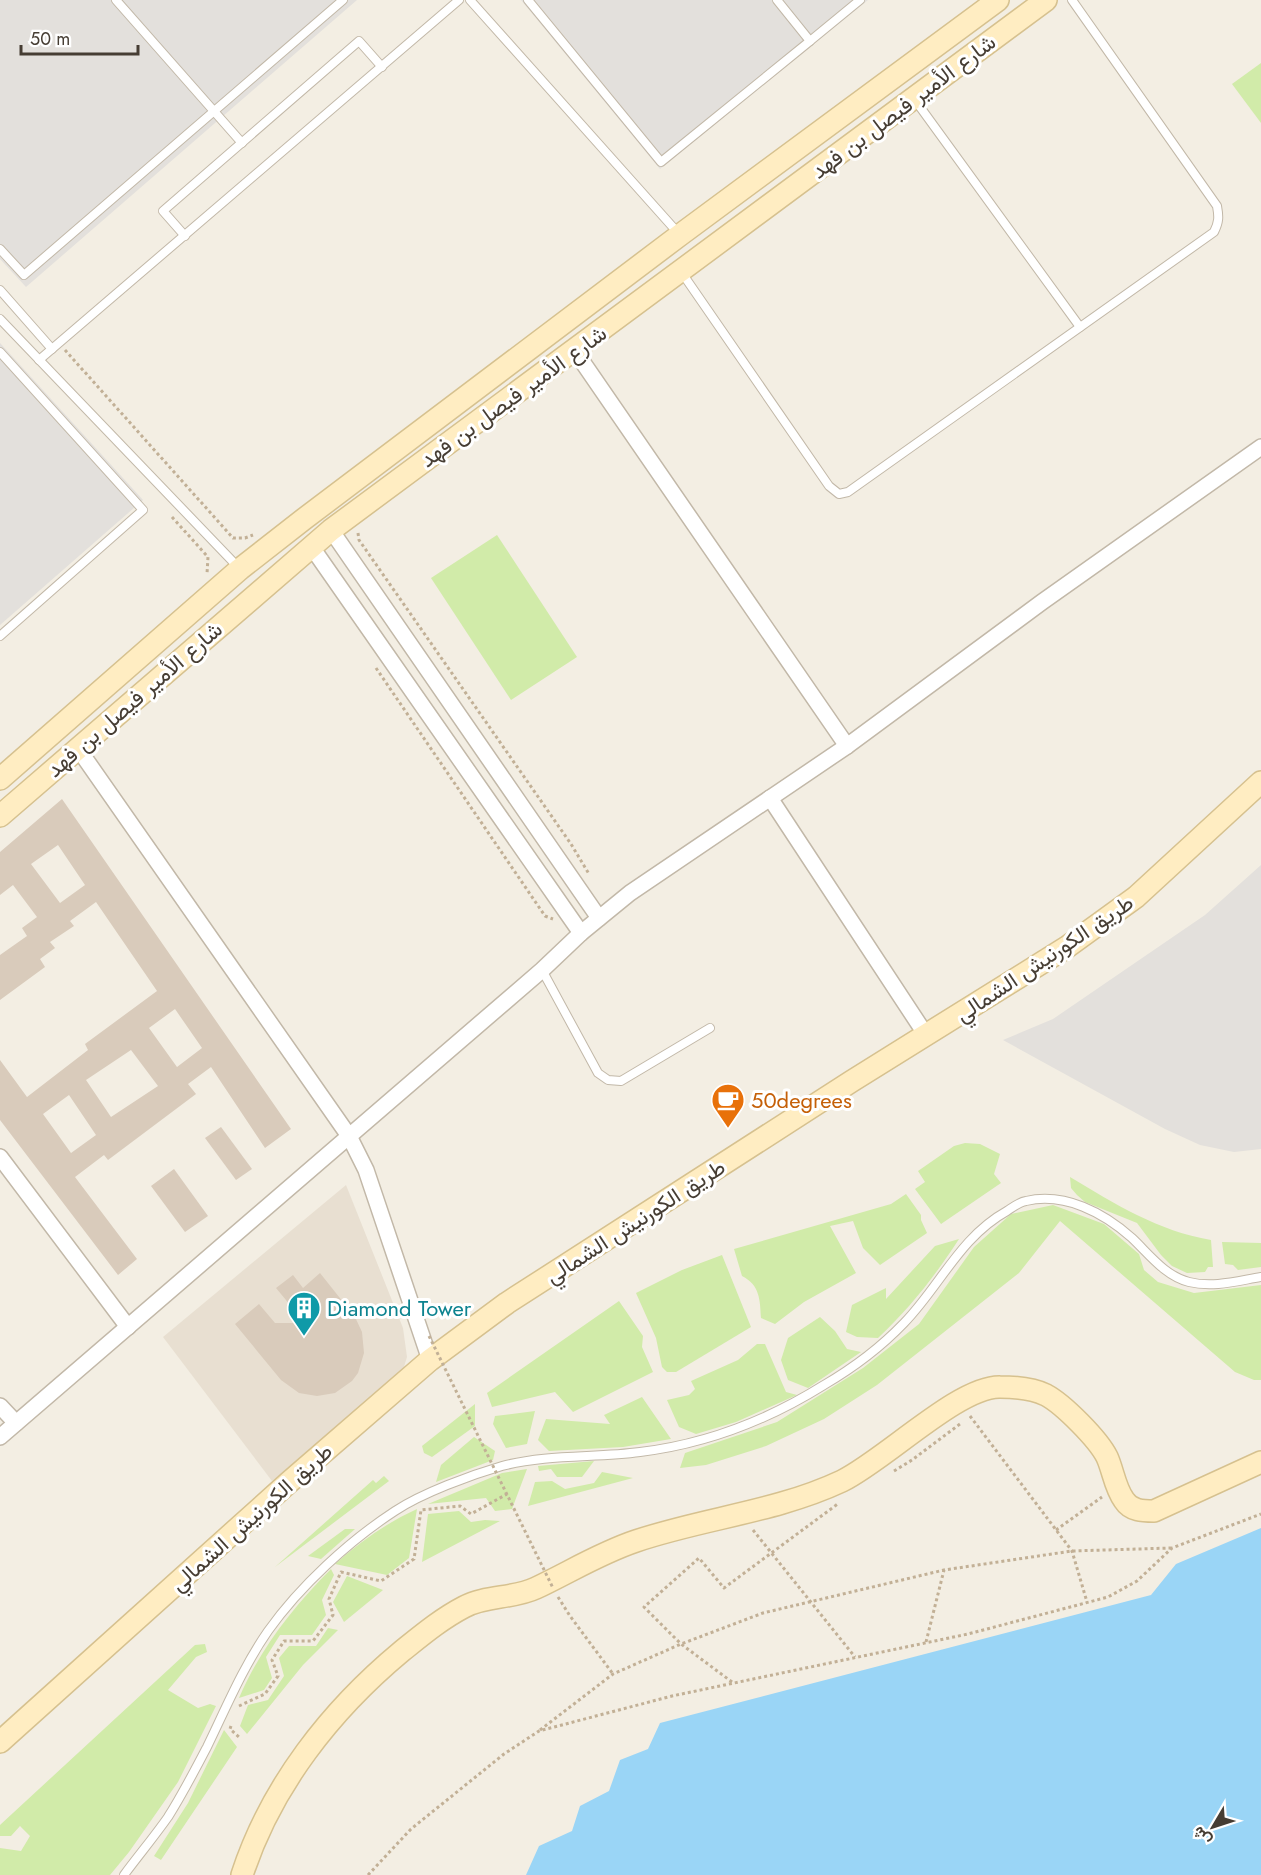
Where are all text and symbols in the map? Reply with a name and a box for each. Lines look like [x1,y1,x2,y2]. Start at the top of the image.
scale bar [21,18,138,56]
text: 50 m [30,26,70,52]
street label: شارع الأمير فيصل بن فهد [804,26,1002,186]
street label: شارع الأمير فيصل بن فهد [413,317,613,475]
street label: شارع الأمير فيصل بن فهد [39,613,229,785]
street label: طريق الكورنيش الشمالي [949,886,1141,1032]
cafe icon: 50degrees [710,1082,746,1129]
place label: 50degrees [751,1084,852,1116]
street label: طريق الكورنيش الشمالي [539,1151,733,1294]
building icon: Diamond Tower [286,1290,322,1337]
place label: Diamond Tower [327,1292,472,1324]
street label: طريق الكورنيش الشمالي [163,1435,341,1601]
north arrow [1183,1797,1243,1857]
text: ش [1187,1821,1217,1851]

